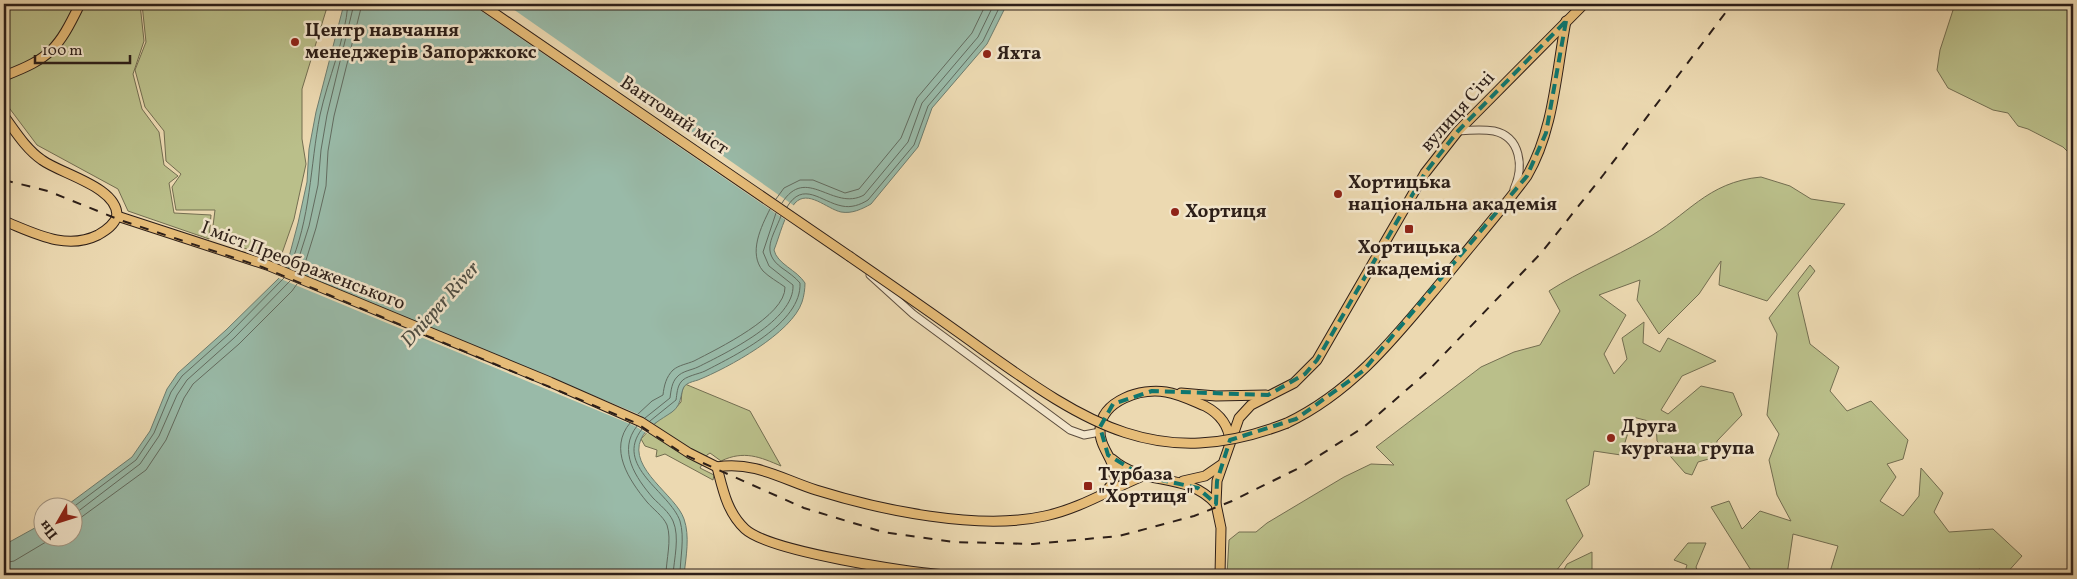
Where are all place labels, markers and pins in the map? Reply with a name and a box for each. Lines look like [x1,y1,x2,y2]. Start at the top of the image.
place label: Центр навчання менеджерів Запоржкокс [305,18,537,66]
marker: Центр навчання менеджерів Запоржкокс [289,36,301,48]
place label: Яхта [997,41,1041,67]
marker: Яхта [981,48,993,60]
place label: Хортицька національна академія [1348,170,1557,218]
marker: Хортицька національна академія [1332,188,1344,200]
place label: Хортиця [1185,199,1267,225]
marker: Хортиця [1169,206,1181,218]
marker: Хортицька академія [1403,223,1415,235]
place label: Хортицька академія [1357,235,1461,283]
place label: Друга кургана група [1621,414,1755,462]
marker: Друга кургана група [1605,432,1617,444]
place label: Турбаза "Хортиця" [1098,462,1193,510]
marker: Турбаза "Хортиця" [1082,480,1094,492]

